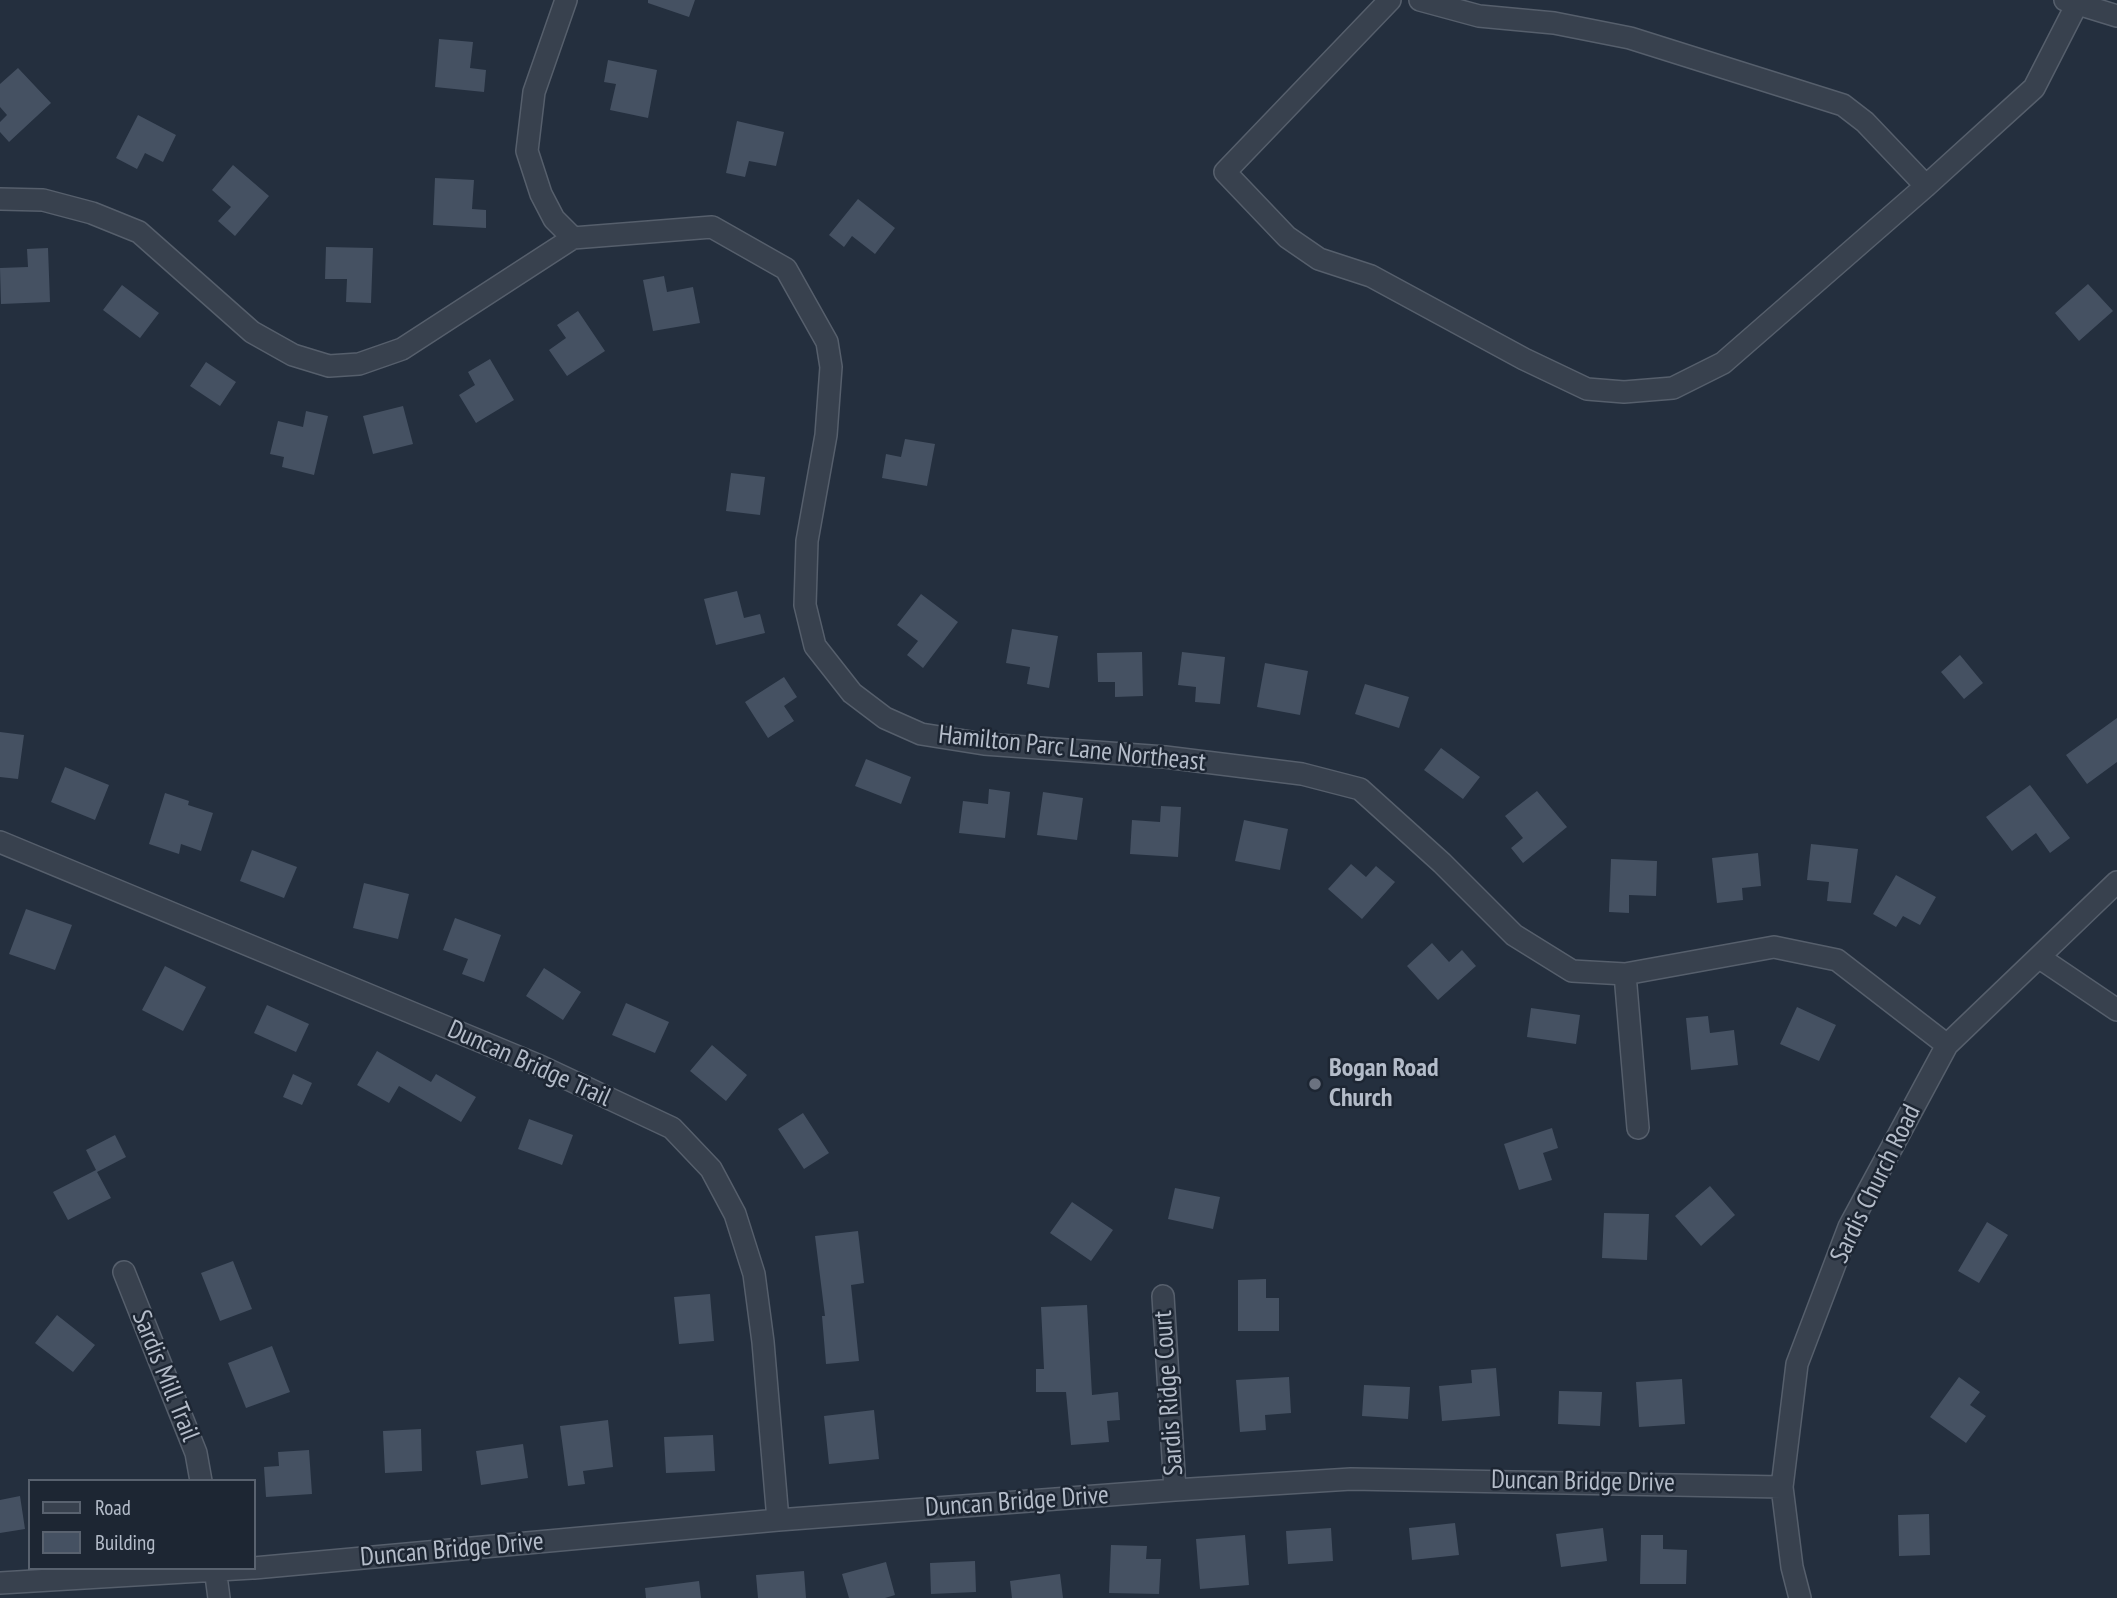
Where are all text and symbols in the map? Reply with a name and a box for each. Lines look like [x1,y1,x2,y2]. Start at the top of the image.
street label: Hamilton Parc Lane Northeast [937,719,1207,779]
street label: Duncan Bridge Trail [443,1014,615,1114]
place label: Bogan Road Church [1329,1053,1438,1114]
marker: Bogan Road Church [1307,1076,1323,1092]
street label: Sardis Church Road [1824,1100,1928,1268]
street label: Sardis Mill Trail [125,1306,205,1446]
street label: Sardis Ridge Court [1148,1309,1190,1477]
street label: Duncan Bridge Drive [1491,1465,1675,1499]
legend [28,1479,256,1570]
street label: Duncan Bridge Drive [924,1480,1110,1524]
text: Road [95,1494,131,1521]
street label: Duncan Bridge Drive [359,1526,545,1574]
text: Building [95,1529,155,1556]

